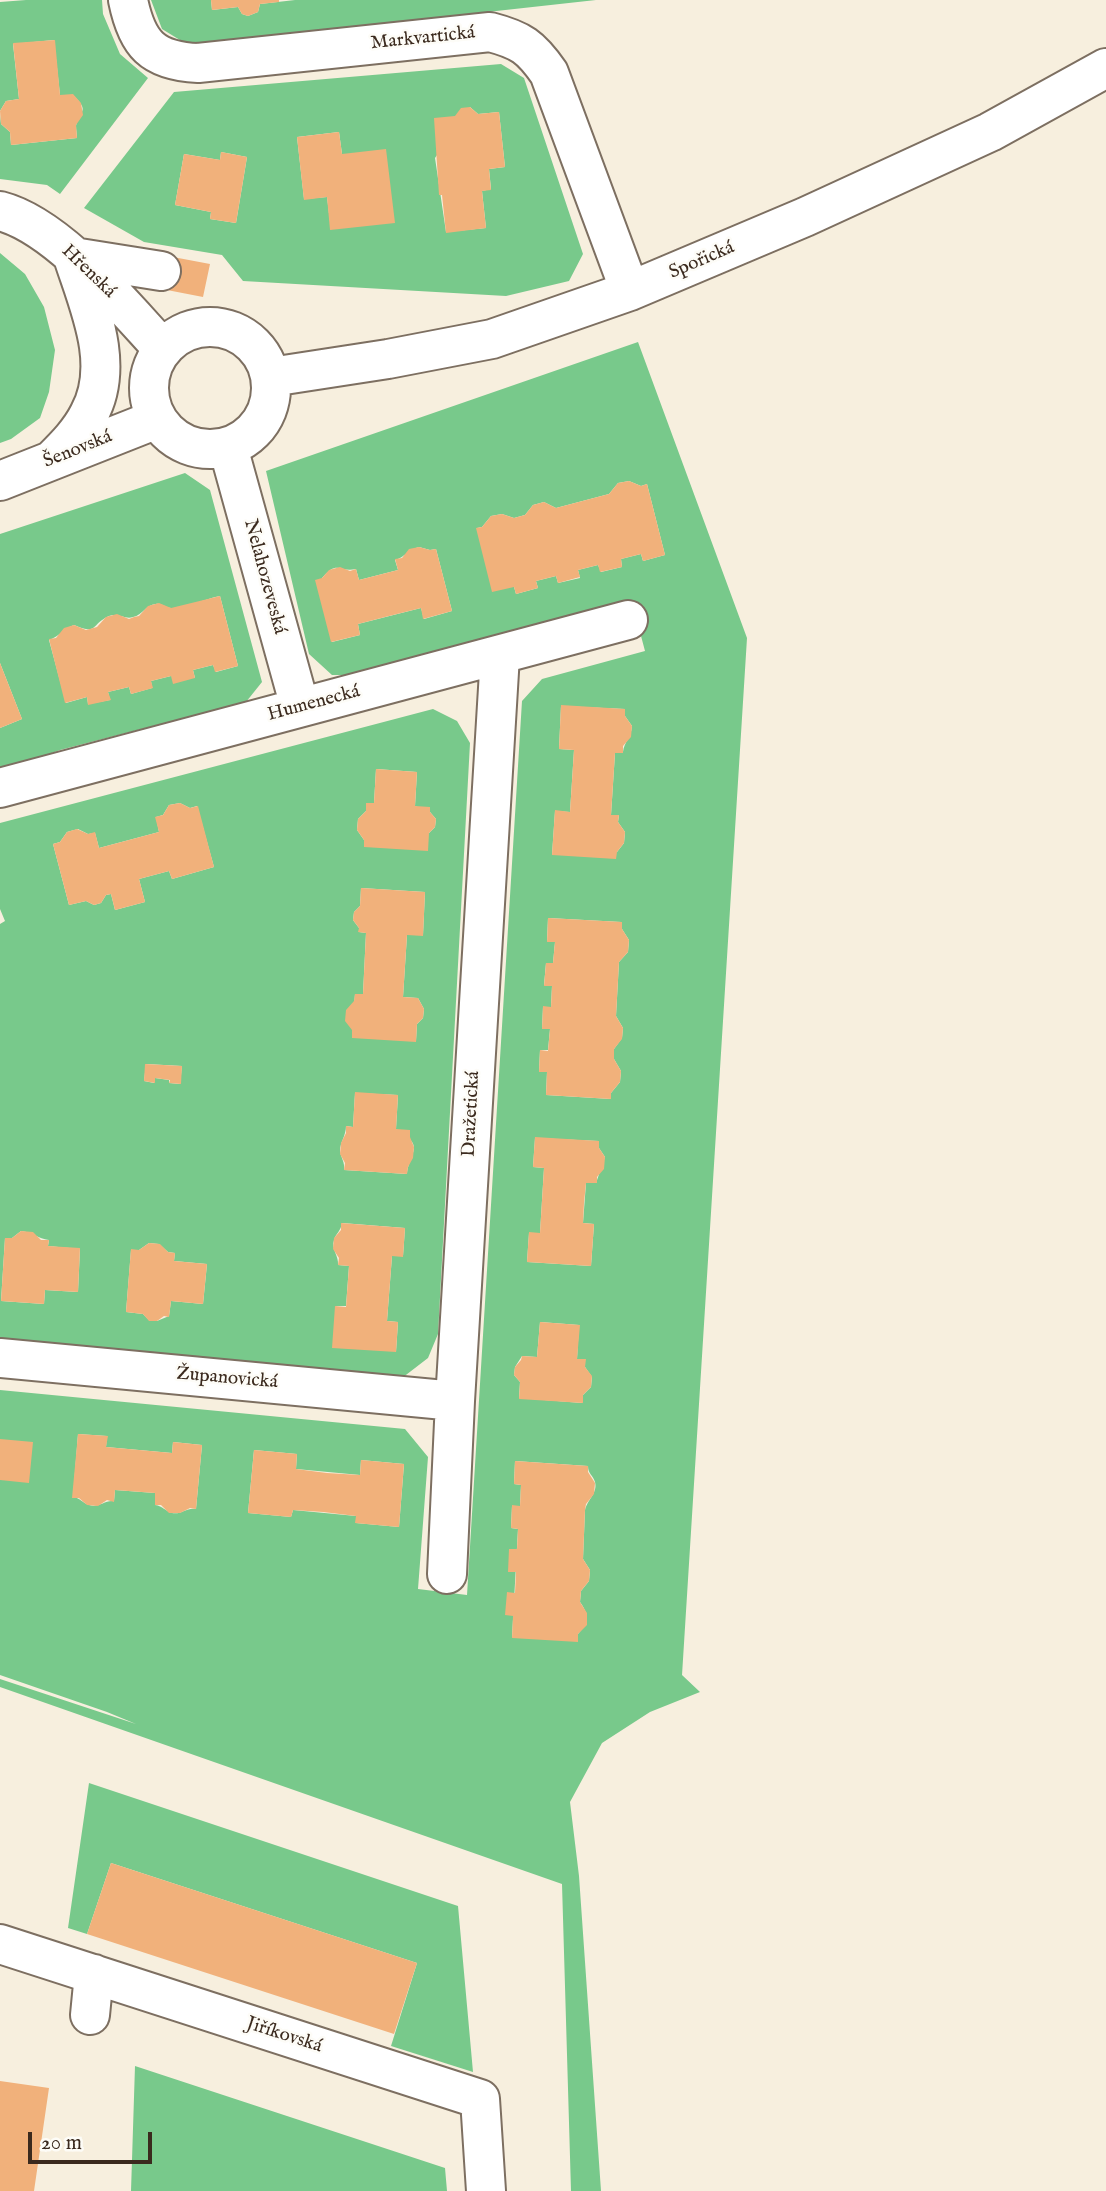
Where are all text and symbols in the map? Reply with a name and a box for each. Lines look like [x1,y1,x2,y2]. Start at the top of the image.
street label: Markvartická [370,22,476,56]
street label: Spořická [666,237,738,285]
street label: Hřenská [56,240,120,304]
street label: Šenovská [40,426,116,474]
street label: Nelahozeveská [238,517,290,637]
street label: Humenecká [265,681,363,727]
street label: Dražetická [458,1070,486,1158]
street label: Županovická [175,1363,279,1395]
street label: Jiříkovská [243,2013,325,2059]
scale bar [32,2118,156,2162]
text: 20 m [41,2130,82,2157]

